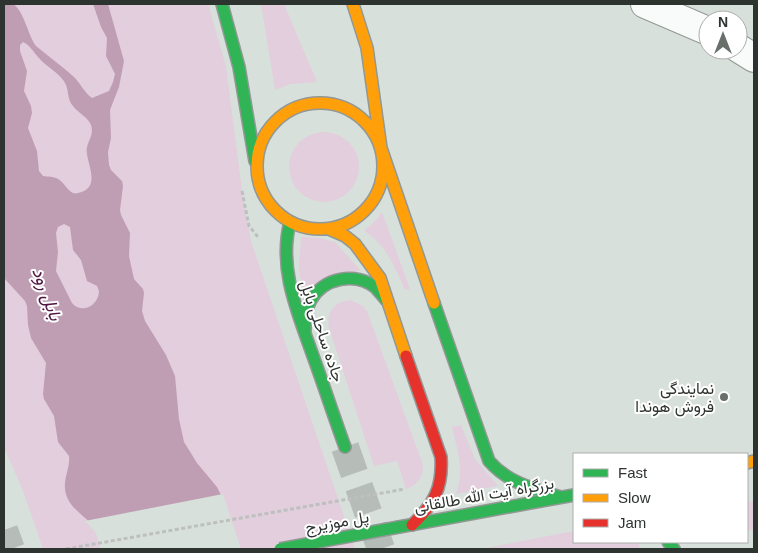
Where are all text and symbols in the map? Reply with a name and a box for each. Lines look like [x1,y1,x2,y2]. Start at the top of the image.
north arrow [698,10,748,60]
text: N [718,14,728,30]
water label: بابل رود [27,265,66,324]
street label: جاده ساحلی بابل [295,278,347,385]
place label: نمایندگی فروش هوندا [635,380,714,417]
marker: نمایندگی فروش هوندا [718,391,730,403]
legend [573,453,748,543]
text: Fast [618,464,648,481]
street label: بزرگراه آیت الله طالقانی [413,473,555,518]
text: Slow [618,489,651,506]
street label: پل موزیرج [304,508,371,539]
text: Jam [618,514,646,531]

